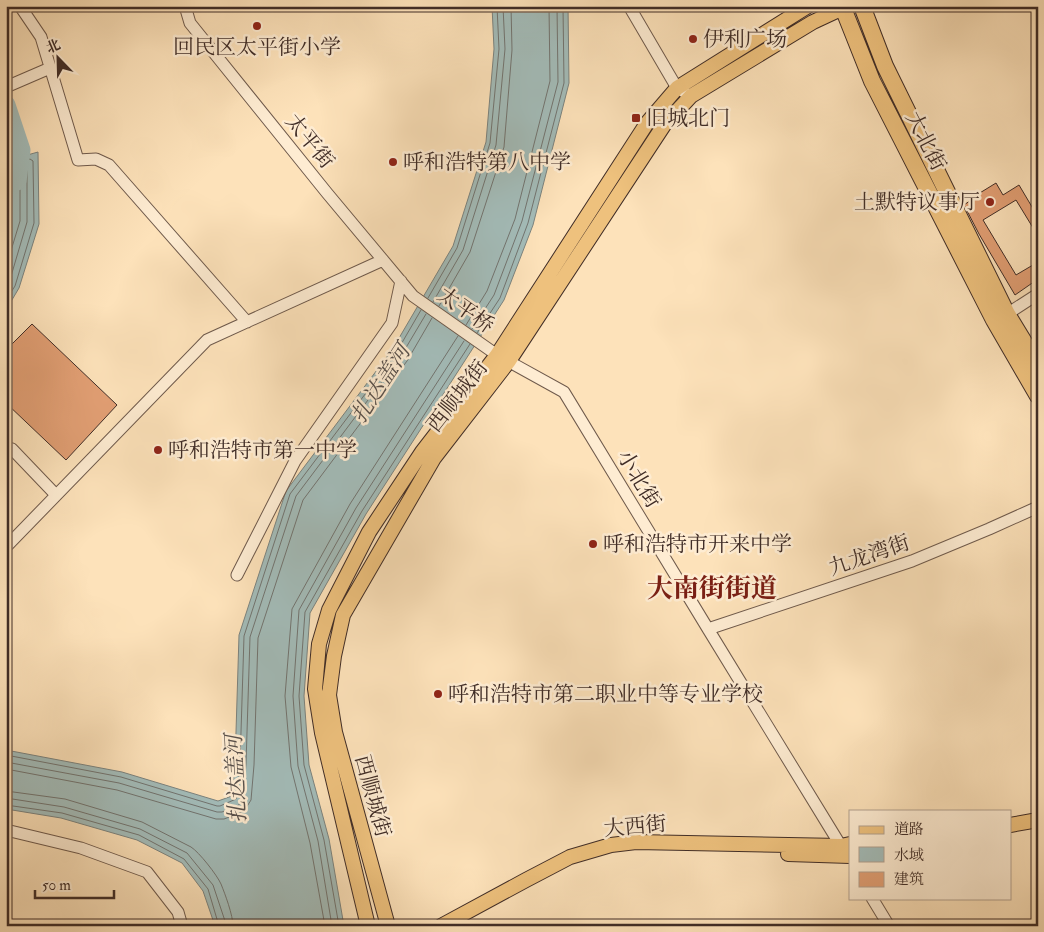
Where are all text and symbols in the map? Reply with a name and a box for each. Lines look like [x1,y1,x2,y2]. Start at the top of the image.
marker: 回民区太平街小学 [251,20,263,32]
place label: 伊利广场 [703,26,787,53]
north arrow [32,32,82,82]
marker: 伊利广场 [687,33,699,45]
place label: 回民区太平街小学 [173,34,341,61]
text: 北 [43,36,63,57]
place label: 旧城北门 [646,105,730,132]
street label: 大北街 [899,107,952,175]
street label: 太平街 [279,108,340,174]
marker: 旧城北门 [630,112,642,124]
place label: 呼和浩特第八中学 [403,149,571,176]
marker: 呼和浩特第八中学 [387,156,399,168]
place label: 土默特议事厅 [854,189,980,216]
marker: 土默特议事厅 [984,196,996,208]
street label: 太平桥 [432,281,499,340]
water label: 扎达盖河 [345,336,419,428]
street label: 西顺城街 [421,355,494,438]
place label: 呼和浩特市第一中学 [168,437,357,464]
marker: 呼和浩特市第一中学 [152,444,164,456]
street label: 小北街 [611,445,666,513]
street label: 九龙湾街 [825,529,913,582]
place label: 呼和浩特市开来中学 [603,531,792,558]
marker: 呼和浩特市开来中学 [587,538,599,550]
district label: 大南街街道 [647,573,777,605]
place label: 呼和浩特市第二职业中等专业学校 [448,681,763,708]
marker: 呼和浩特市第二职业中等专业学校 [432,688,444,700]
water label: 扎达盖河 [220,730,252,824]
street label: 西顺城街 [349,752,396,840]
street label: 大西街 [602,810,668,843]
legend [849,810,1012,900]
text: 道路 [894,820,924,839]
text: 水域 [894,846,924,865]
scale bar [35,867,114,899]
text: 建筑 [894,870,924,889]
text: 50 m [42,876,71,895]

